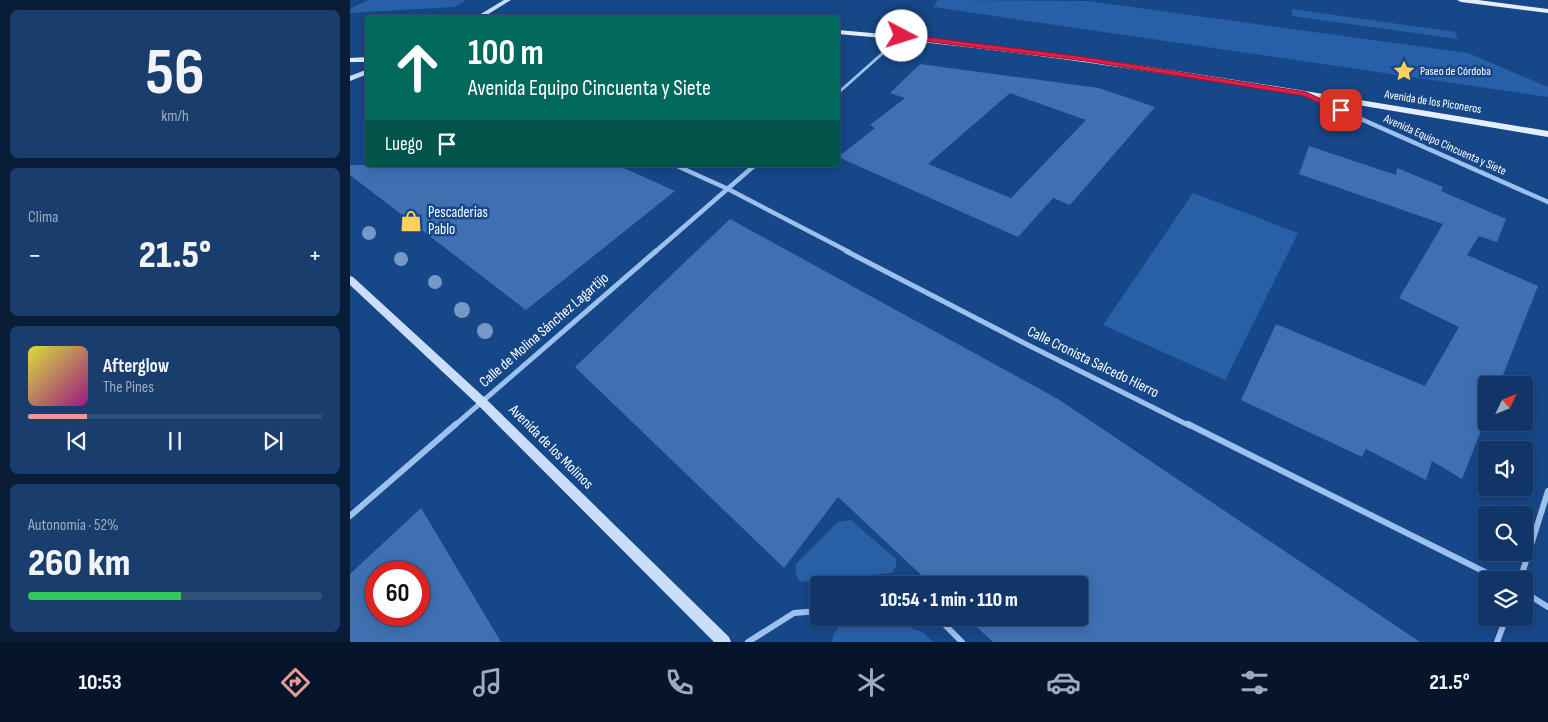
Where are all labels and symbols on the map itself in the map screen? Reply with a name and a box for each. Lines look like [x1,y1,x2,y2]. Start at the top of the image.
position arrow [875,9,927,61]
place icon: Paseo de Córdoba [1391,58,1417,84]
place label: Paseo de Córdoba [1420,64,1491,79]
street label: Avenida de los Piconeros [1382,87,1483,117]
pin [1320,89,1362,131]
street label: Avenida Equipo Cincuenta y Siete [1381,111,1509,179]
place label: Pescaderias Pablo [428,203,488,239]
shop icon: Pescaderias Pablo [398,208,424,234]
street label: Calle de Molina Sánchez Lagartijo [475,269,613,391]
street label: Calle Cronista Salcedo Hierro [1024,322,1162,402]
north arrow [1478,376,1532,431]
street label: Avenida de los Molinos [504,400,597,493]
speed limit sign: 60 [365,561,430,626]

